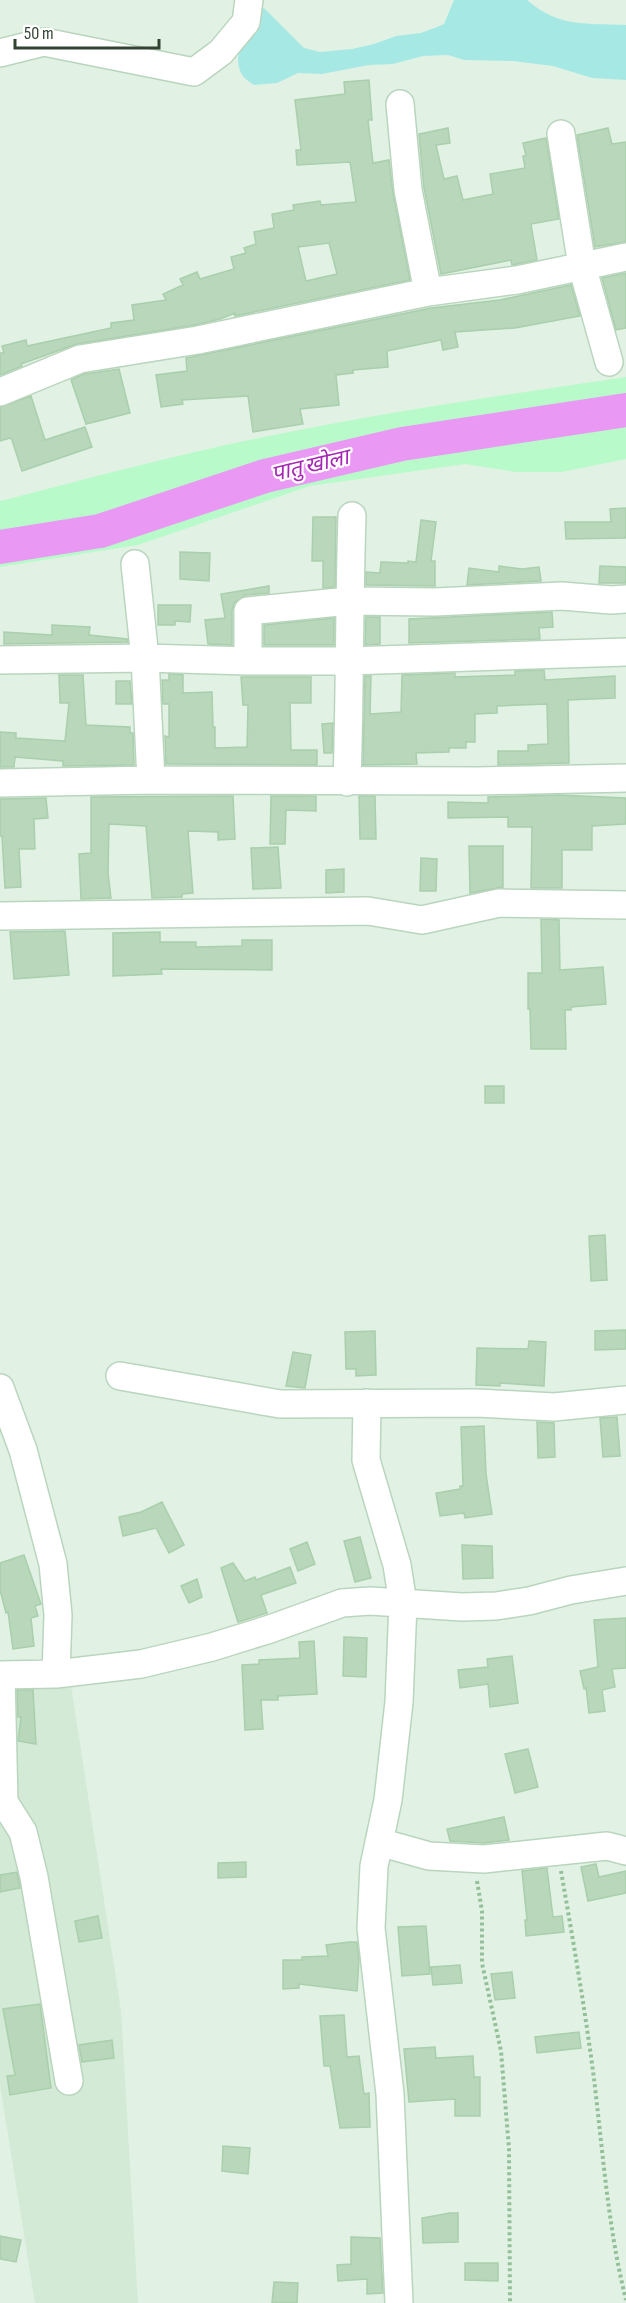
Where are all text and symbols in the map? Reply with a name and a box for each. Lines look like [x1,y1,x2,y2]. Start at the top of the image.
scale bar [15,12,159,50]
text: 50 m [24,23,54,44]
water label: पातु खोला [269,443,355,488]

